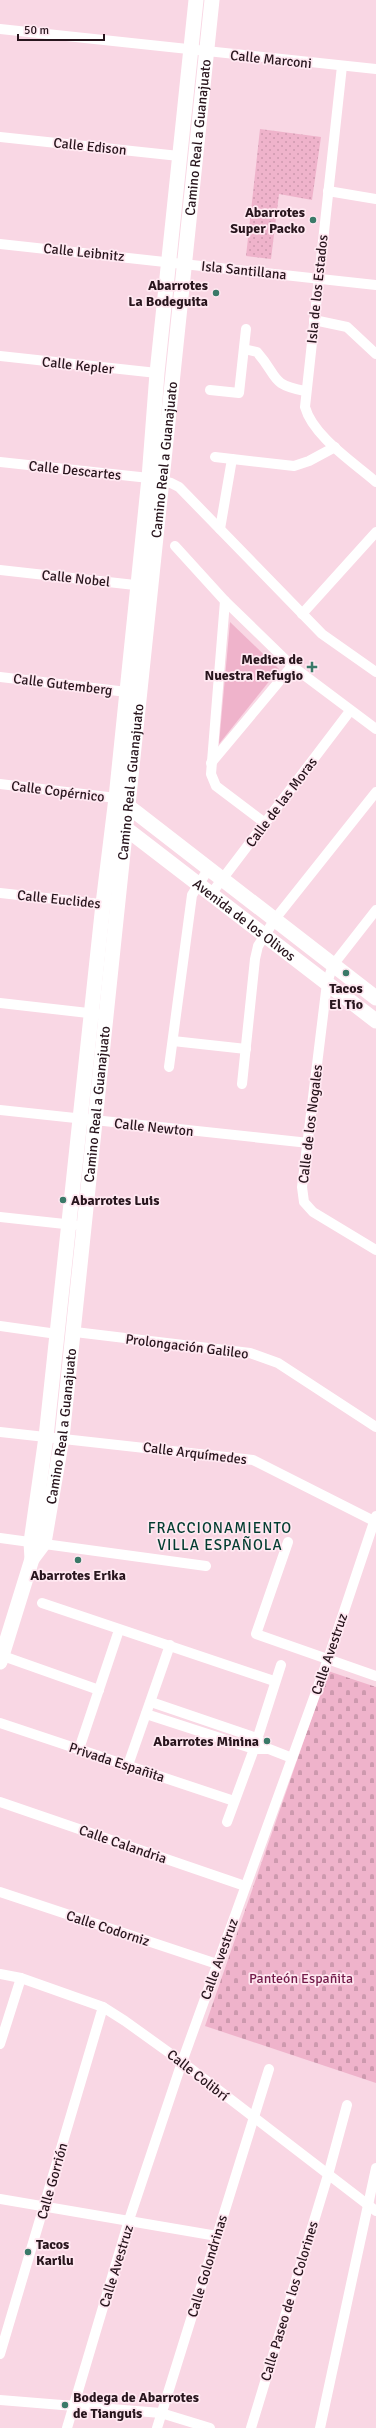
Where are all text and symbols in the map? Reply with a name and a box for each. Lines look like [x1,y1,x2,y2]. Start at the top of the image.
scale bar [18,16,104,42]
text: 50 m [24,23,49,38]
street label: Calle Marconi [229,47,313,72]
street label: Camino Real a Guanajuato [182,58,215,217]
street label: Calle Edison [53,134,127,159]
place label: Abarrotes Super Packo [230,204,305,237]
marker: Abarrotes Super Packo [308,215,318,225]
street label: Isla de los Estados [303,234,332,344]
street label: Calle Leibnitz [43,240,125,265]
street label: Isla Santillana [200,258,287,283]
place label: Abarrotes La Bodeguita [128,277,208,310]
marker: Abarrotes La Bodeguita [211,288,221,298]
street label: Calle Kepler [41,353,116,378]
street label: Camino Real a Guanajuato [148,381,181,539]
street label: Calle Descartes [28,457,122,484]
street label: Calle Nobel [41,566,111,591]
place label: Medica de Nuestra Refugio [204,651,303,684]
marker: Medica de Nuestra Refugio [306,661,318,673]
street label: Calle Gutemberg [12,670,114,699]
street label: Camino Real a Guanajuato [114,703,148,861]
street label: Calle de las Moras [242,754,321,851]
street label: Calle Copérnico [10,777,106,806]
street label: Avenida de los Olivos [189,875,299,965]
street label: Calle Euclides [16,887,102,912]
marker: Tacos El Tio [341,968,351,978]
place label: Tacos El Tio [329,980,363,1013]
street label: Camino Real a Guanajuato [81,1025,114,1183]
street label: Calle de los Nogales [295,1064,326,1185]
street label: Calle Newton [113,1115,195,1140]
place label: Abarrotes Luis [71,1192,159,1209]
marker: Abarrotes Luis [58,1195,68,1205]
street label: Prolongación Galileo [124,1331,249,1362]
street label: Camino Real a Guanajuato [43,1347,80,1506]
street label: Calle Arquímedes [142,1439,248,1468]
district label: FRACCIONAMIENTO VILLA ESPAÑOLA [148,1519,292,1554]
marker: Abarrotes Erika [73,1555,83,1565]
place label: Abarrotes Erika [30,1567,126,1584]
street label: Calle Avestruz [308,1611,351,1697]
place label: Abarrotes Minina [153,1733,259,1750]
marker: Abarrotes Minina [262,1736,272,1746]
street label: Privada Españita [67,1739,167,1786]
street label: Calle Calandria [77,1822,169,1867]
street label: Calle Codorniz [64,1907,152,1950]
street label: Calle Avestruz [197,1916,242,2002]
park label: Panteón Españita [249,1970,353,1987]
street label: Calle Colibrí [163,2046,232,2105]
street label: Calle Gorrión [33,2141,72,2221]
street label: Calle Golondrinas [184,2213,231,2319]
street label: Calle Paseo de los Colorines [257,2219,322,2383]
street label: Calle Avestruz [96,2223,137,2309]
place label: Tacos Karilu [36,2236,74,2269]
marker: Tacos Karilu [23,2247,33,2257]
place label: Bodega de Abarrotes de Tianguis [73,2389,199,2422]
marker: Bodega de Abarrotes de Tianguis [60,2400,70,2410]

